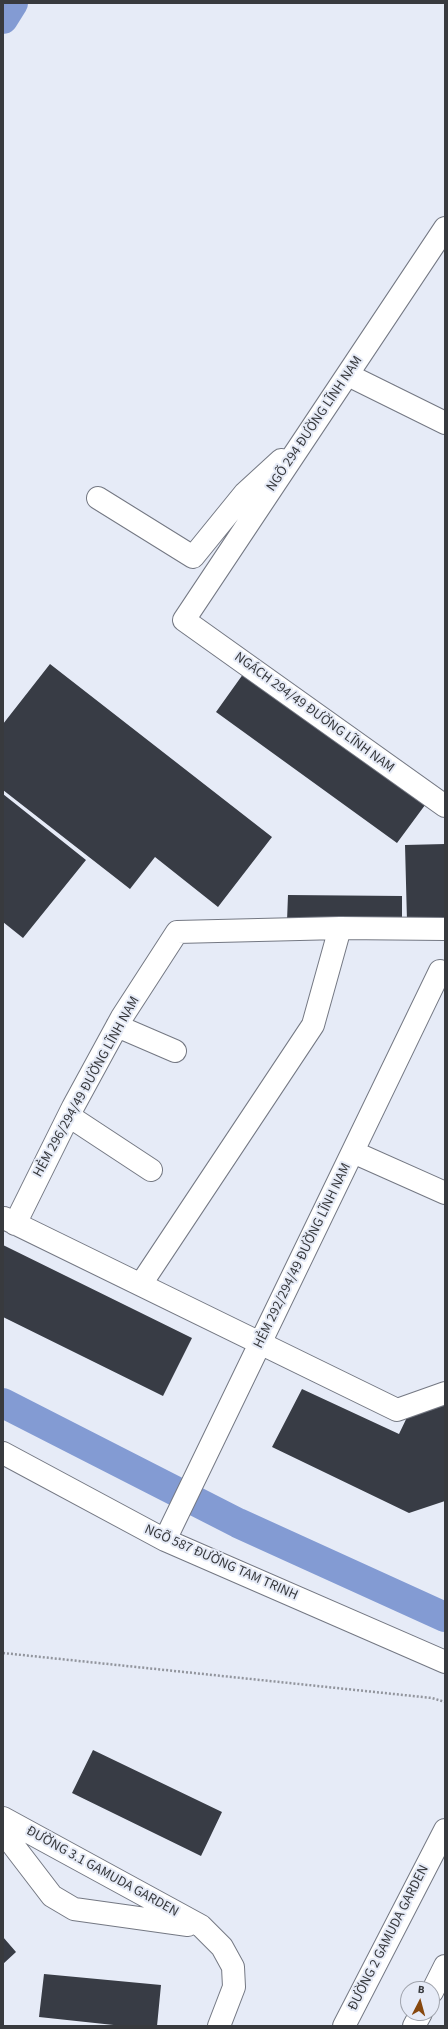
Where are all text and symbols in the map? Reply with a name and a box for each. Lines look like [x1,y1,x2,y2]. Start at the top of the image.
street label: NGÕ 294 ĐƯỜNG LĨNH NAM [263,353,367,495]
street label: NGÁCH 294/49 ĐƯỜNG LĨNH NAM [231,649,397,777]
street label: HẺM 296/294/49 ĐƯỜNG LĨNH NAM [30,994,144,1180]
street label: HẺM 292/294/49 ĐƯỜNG LĨNH NAM [251,1161,355,1351]
street label: NGÕ 587 ĐƯỜNG TAM TRINH [142,1522,300,1604]
street label: ĐƯỜNG 3.1 GAMUDA GARDEN [23,1823,181,1921]
street label: ĐƯỜNG 2 GAMUDA GARDEN [345,1862,433,2014]
north arrow [400,1981,440,2021]
text: B [417,1982,425,1997]

